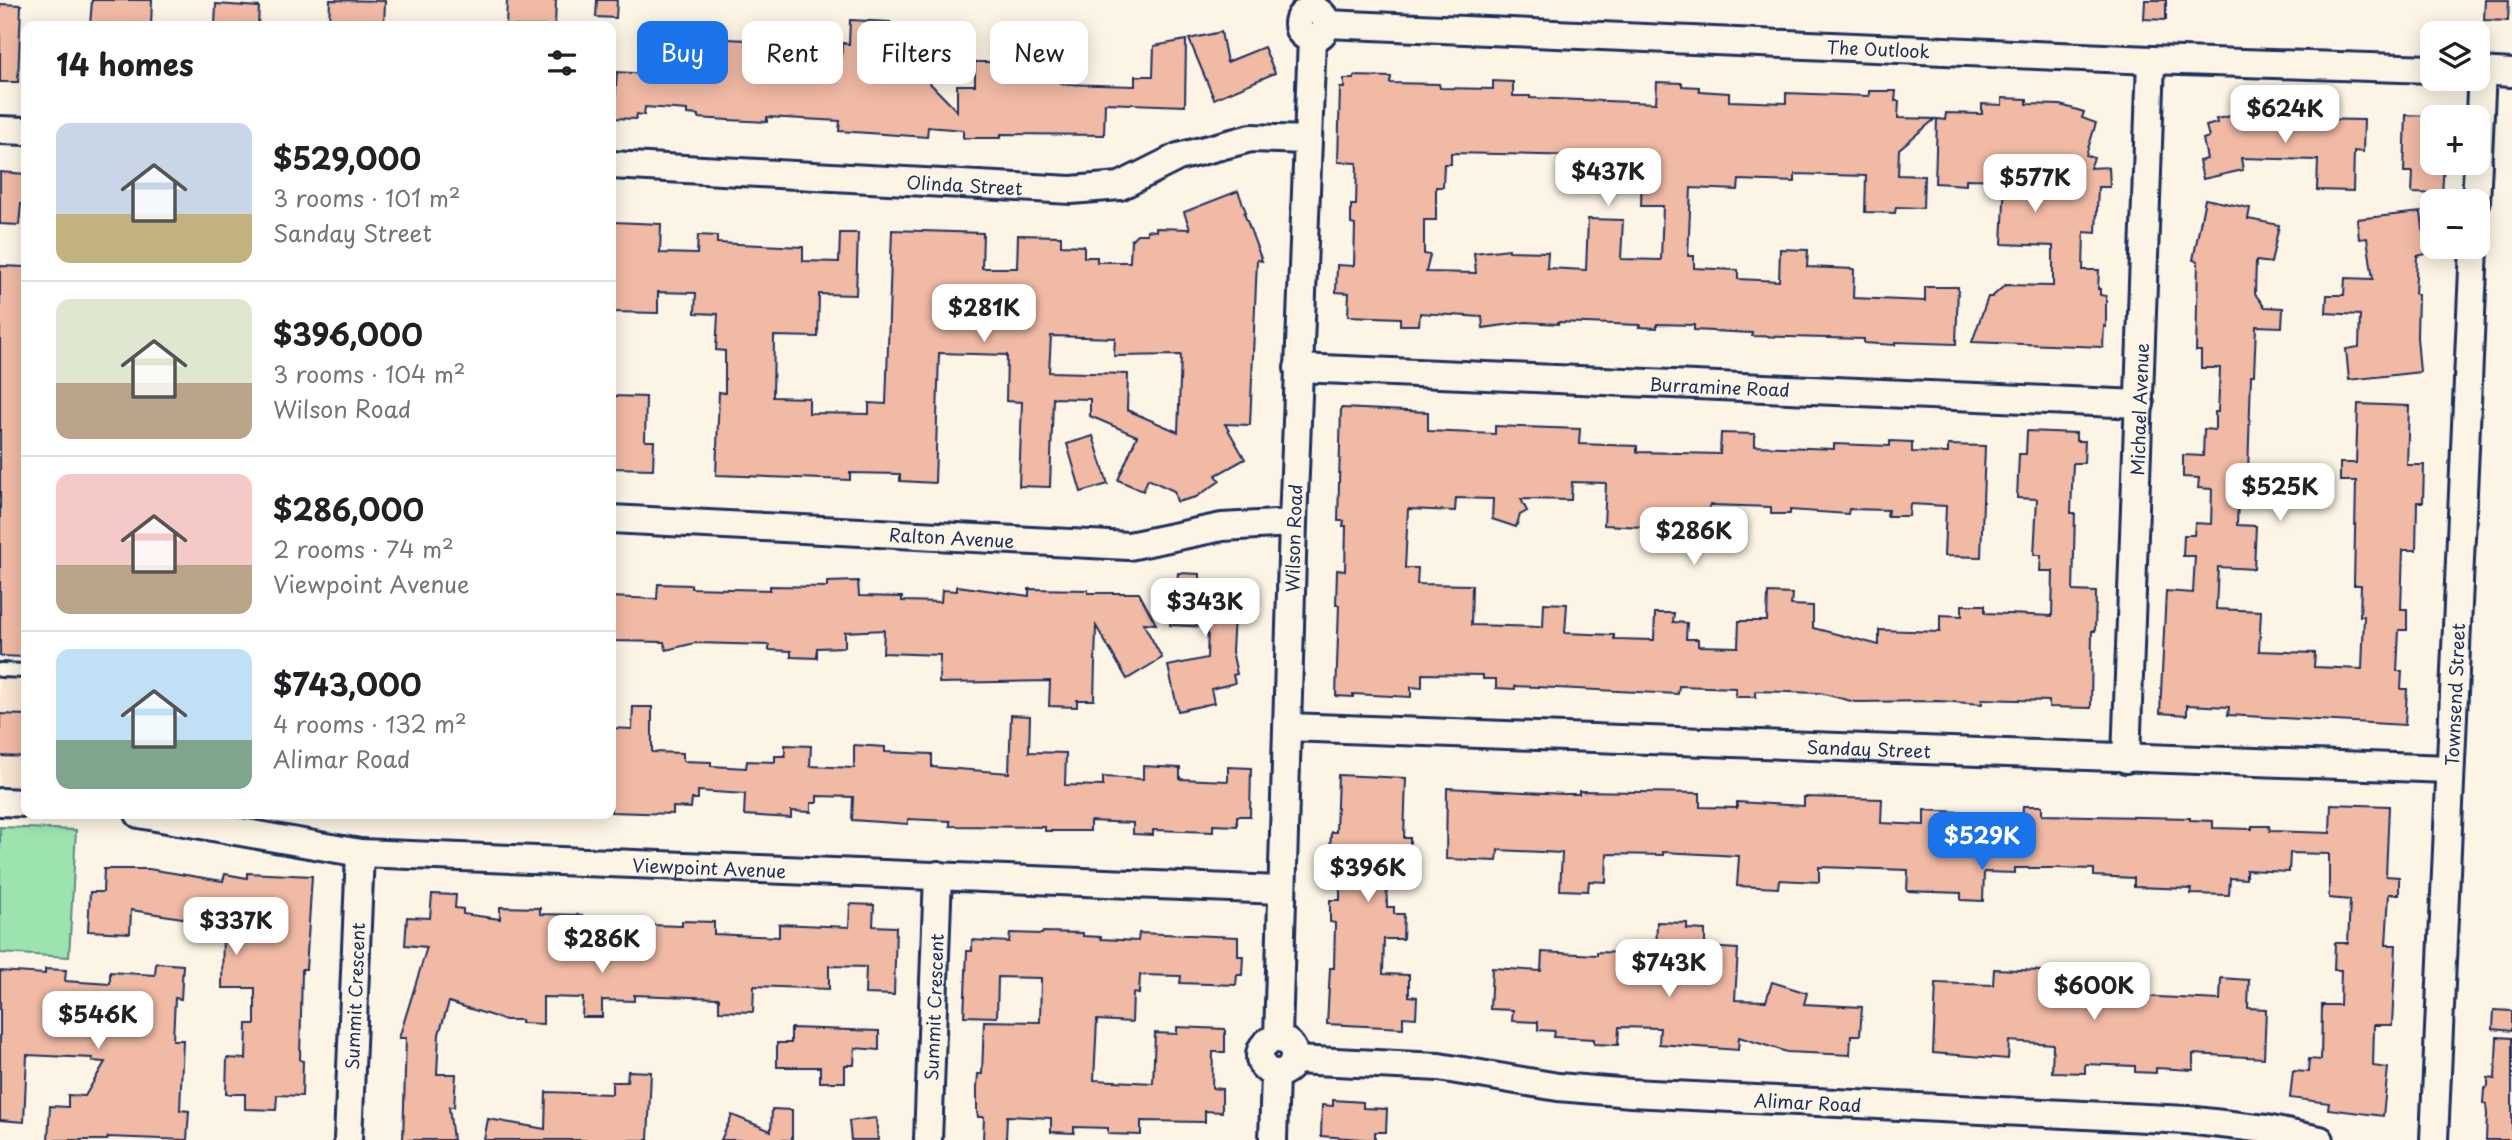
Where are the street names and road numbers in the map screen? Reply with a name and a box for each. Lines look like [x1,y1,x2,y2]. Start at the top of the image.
street label: The Outlook [1826,32,1931,64]
street label: Olinda Street [906,168,1023,201]
street label: Michael Avenue [2123,342,2154,476]
street label: Burramine Road [1649,370,1791,403]
street label: Wilson Road [1277,484,1308,593]
street label: Ralton Avenue [888,520,1015,554]
street label: Townsend Street [2437,622,2471,767]
street label: Sanday Street [1806,732,1931,764]
street label: Viewpoint Avenue [632,850,787,884]
street label: Summit Crescent [337,922,371,1070]
street label: Summit Crescent [917,933,949,1081]
street label: Alimar Road [1753,1085,1862,1118]

